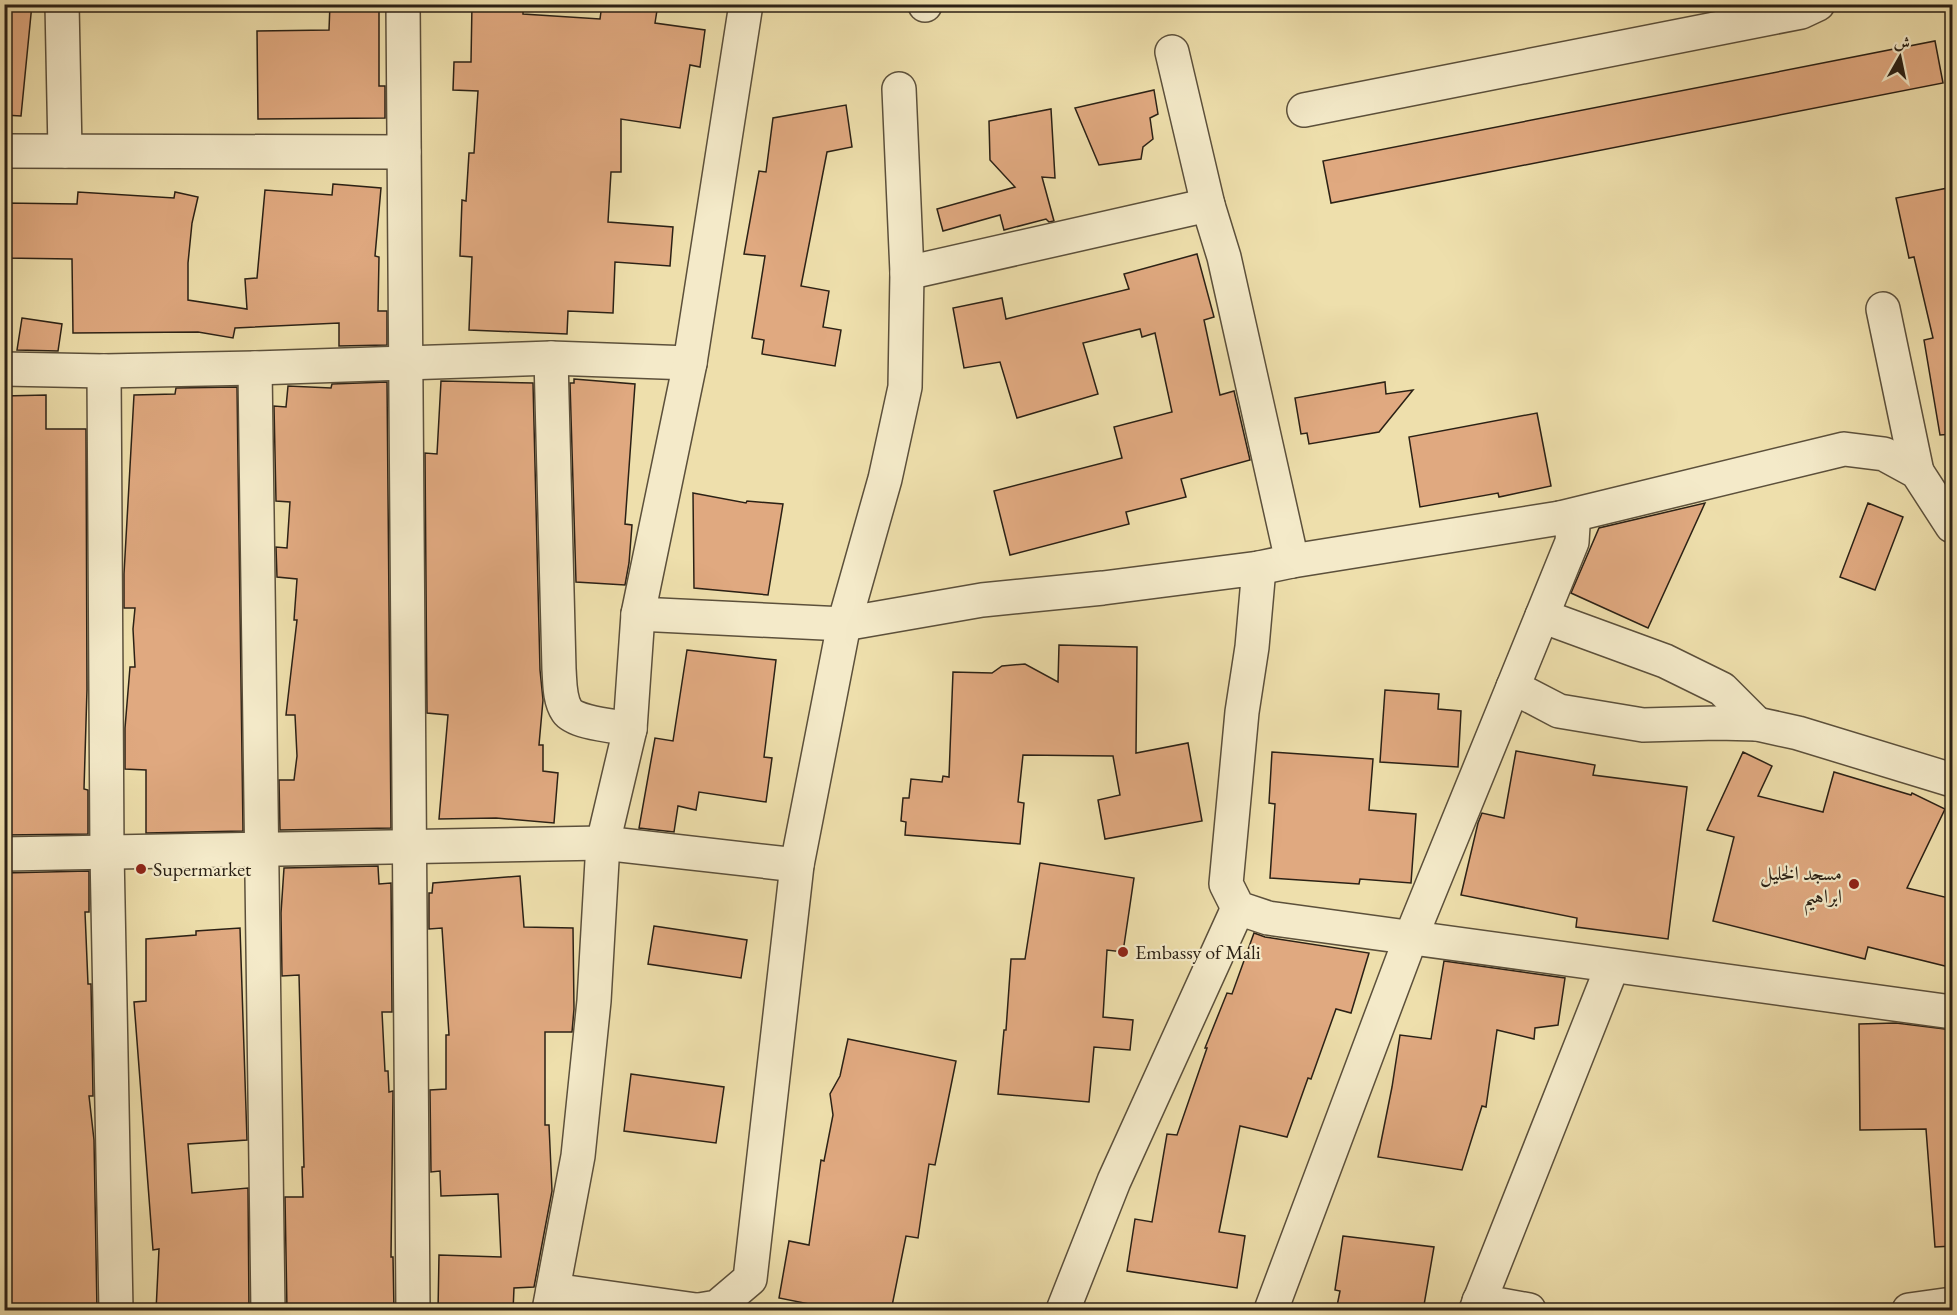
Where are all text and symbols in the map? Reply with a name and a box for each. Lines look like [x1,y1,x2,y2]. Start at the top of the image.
north arrow [1870,27,1930,87]
text: ش [1893,31,1912,54]
place label: Supermarket [153,856,252,882]
place label: مسجد الخليل ابراهيم [1760,860,1842,916]
marker: Supermarket [134,862,148,876]
marker: مسجد الخليل ابراهيم [1847,877,1861,891]
place label: Embassy of Mali [1135,939,1261,965]
marker: Embassy of Mali [1116,945,1130,959]

